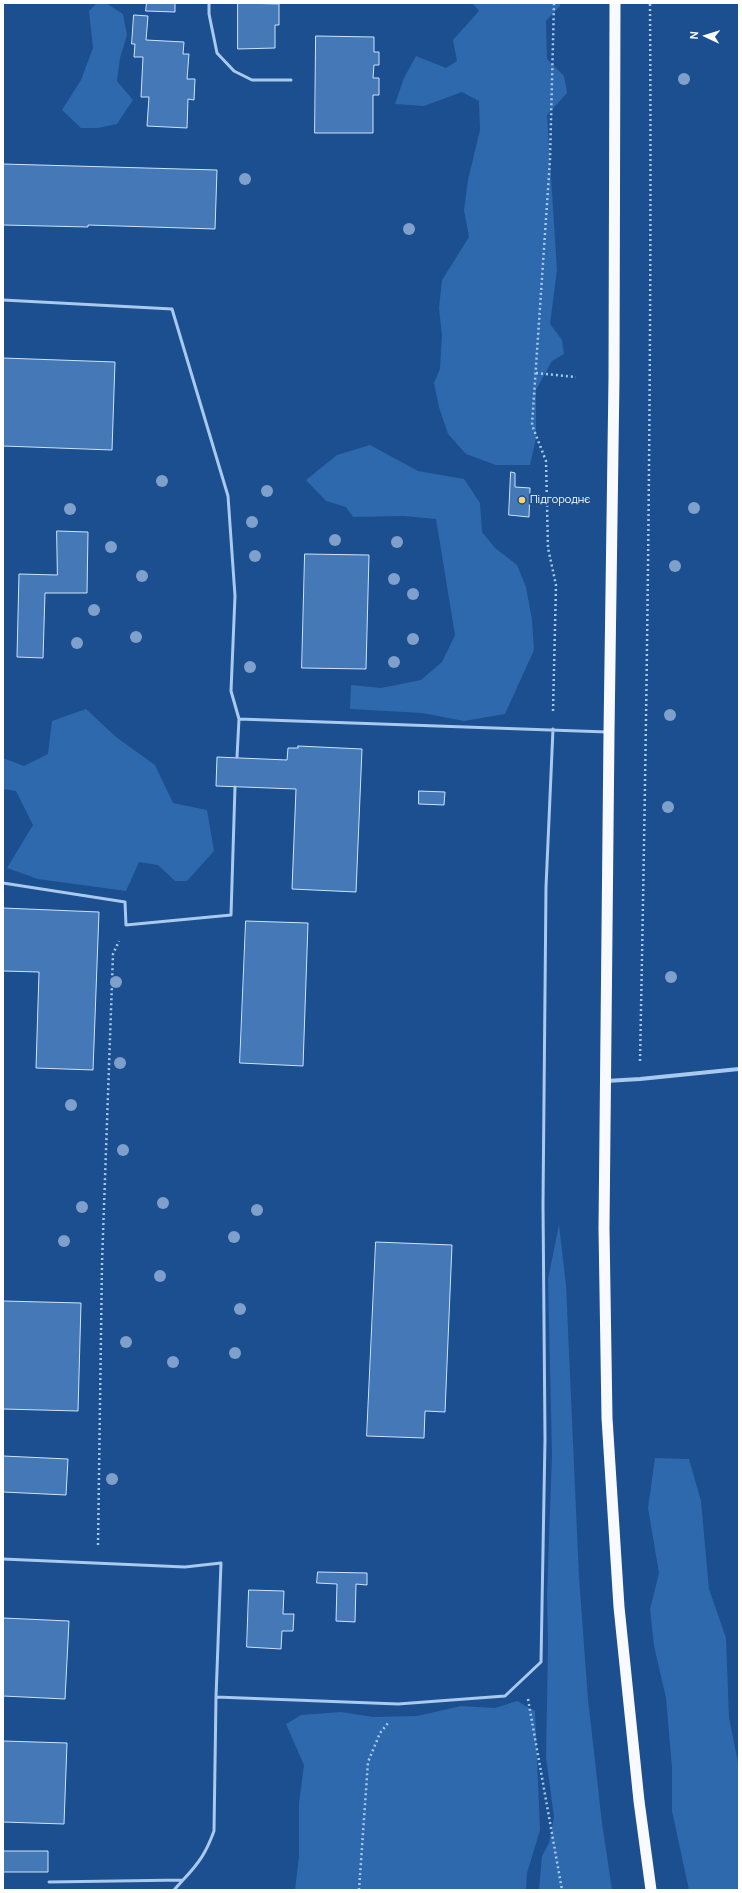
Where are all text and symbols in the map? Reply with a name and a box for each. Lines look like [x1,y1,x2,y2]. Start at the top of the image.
north arrow [686,16,726,56]
text: N [686,31,701,40]
place label: Підгороднє [530,493,590,507]
marker: Підгороднє [517,495,527,505]

